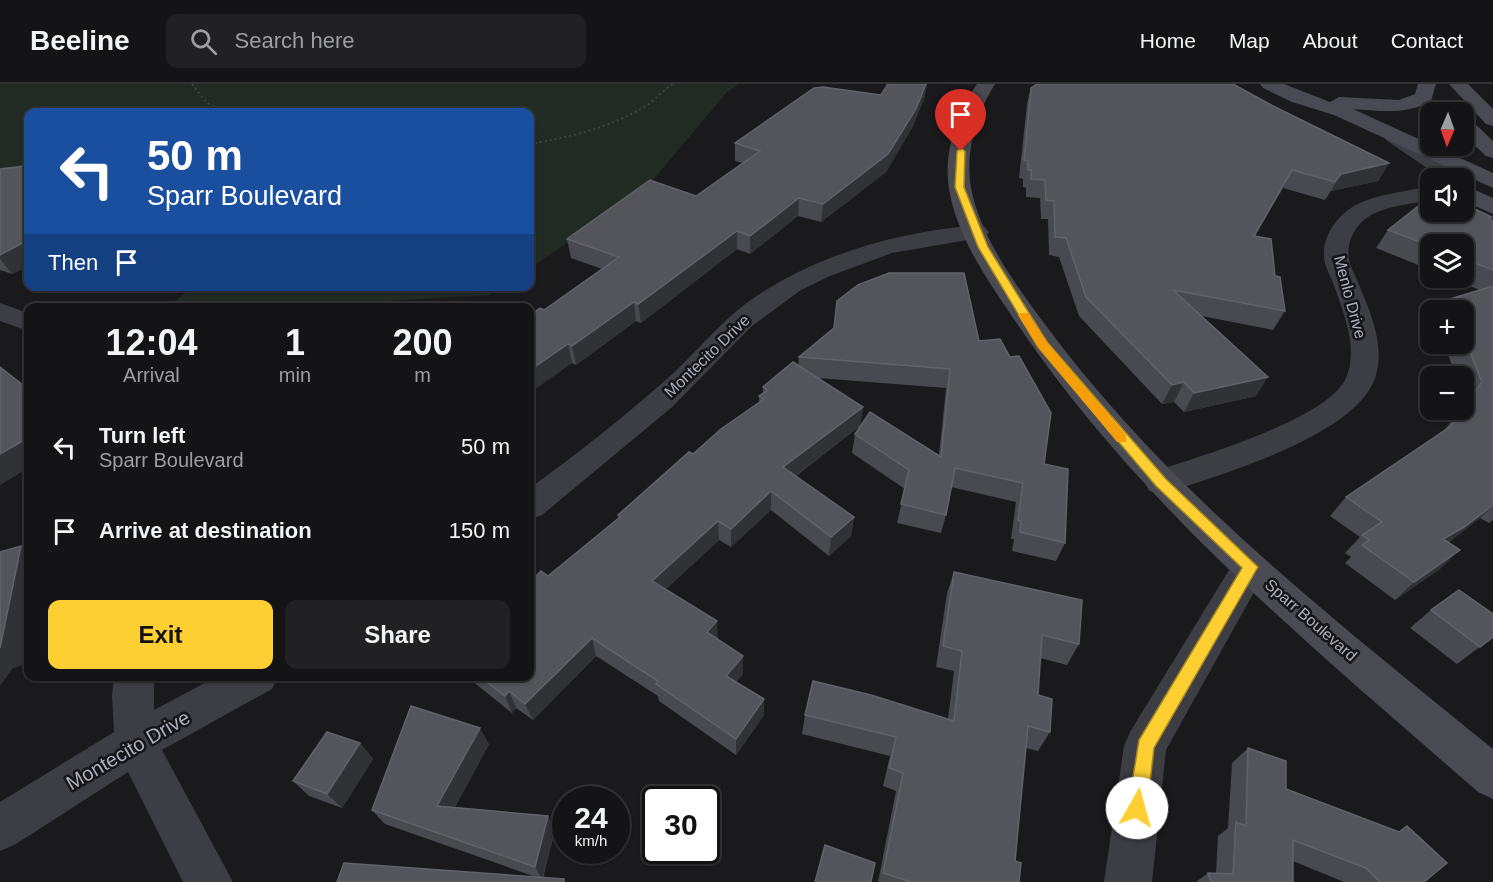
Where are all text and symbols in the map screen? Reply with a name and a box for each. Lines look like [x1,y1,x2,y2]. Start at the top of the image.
search box [166,14,586,68]
text: Beeline [30,25,130,56]
icon: search [187,25,220,58]
text: Search here [235,28,354,53]
text: Home [1140,29,1196,52]
text: Map [1229,29,1270,52]
text: About [1303,29,1358,52]
text: Contact [1391,29,1463,52]
pin [935,89,986,151]
icon: arrive [944,98,977,131]
north arrow [1420,102,1474,156]
map controls [1420,102,1474,420]
icon: left [48,132,126,210]
text: 50 m [147,132,243,179]
button: sound [1420,168,1474,222]
text: Sparr Boulevard [147,181,342,211]
button: layers [1420,234,1474,288]
icon: arrive [110,246,143,279]
text: Then [48,250,98,275]
street label: Menlo Drive [1331,254,1369,341]
button: + [1420,300,1474,354]
street label: Montecito Drive [661,311,753,401]
text: 12:04 [105,322,197,363]
text: 1 [285,322,305,363]
text: 200 [392,322,453,363]
text: Arrival [123,364,180,386]
text: min [279,364,311,386]
text: m [414,364,431,386]
button: − [1420,366,1474,420]
text: Turn left [99,423,185,448]
icon: left [48,431,81,464]
text: 50 m [461,434,510,459]
text: Sparr Boulevard [99,449,244,471]
icon: arrive [48,515,81,548]
text: Arrive at destination [99,518,312,543]
text: 150 m [449,518,510,543]
street label: Sparr Boulevard [1262,576,1360,664]
button: Exit [48,600,273,669]
button: Share [285,600,510,669]
street label: Montecito Drive [62,706,194,794]
position arrow [1105,776,1169,840]
speed limit sign: 30 [642,786,720,864]
text: 24 [574,801,608,834]
text: km/h [575,832,607,849]

